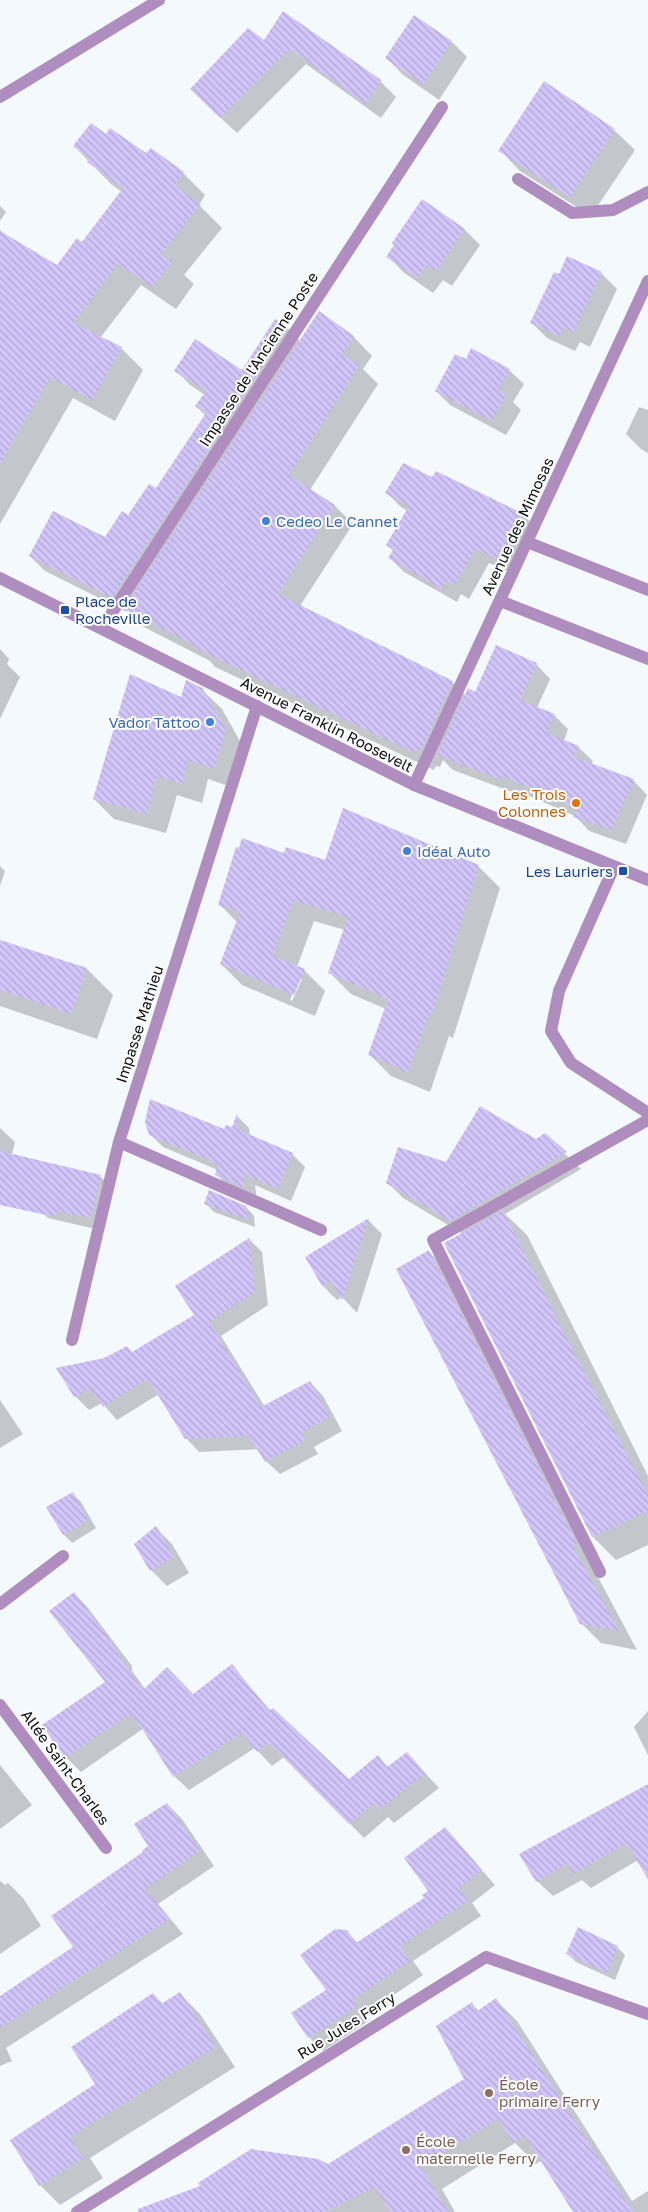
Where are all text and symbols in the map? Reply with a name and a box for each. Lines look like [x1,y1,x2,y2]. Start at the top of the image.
street label: Impasse de l'Ancienne Poste [195,268,321,450]
street label: Avenue des Mimosas [477,454,557,598]
place label: Cedeo Le Cannet [276,512,398,530]
marker: Cedeo Le Cannet [260,515,272,527]
place label: Place de Rocheville [75,592,151,627]
marker: Place de Rocheville [59,604,71,616]
street label: Avenue Franklin Roosevelt [238,673,416,775]
place label: Vador Tattoo [108,713,200,731]
marker: Vador Tattoo [204,716,216,728]
place label: Les Trois Colonnes [498,785,566,820]
marker: Les Trois Colonnes [570,797,582,809]
place label: Idéal Auto [417,842,491,860]
marker: Idéal Auto [401,845,413,857]
place label: Les Lauriers [526,862,613,880]
marker: Les Lauriers [617,865,629,877]
street label: Impasse Mathieu [112,963,166,1085]
street label: Allée Saint-Charles [18,1706,114,1828]
street label: Rue Jules Ferry [294,1987,399,2062]
place label: École primaire Ferry [499,2075,601,2110]
marker: École primaire Ferry [483,2087,495,2099]
place label: École maternelle Ferry [416,2132,537,2167]
marker: École maternelle Ferry [400,2144,412,2156]

